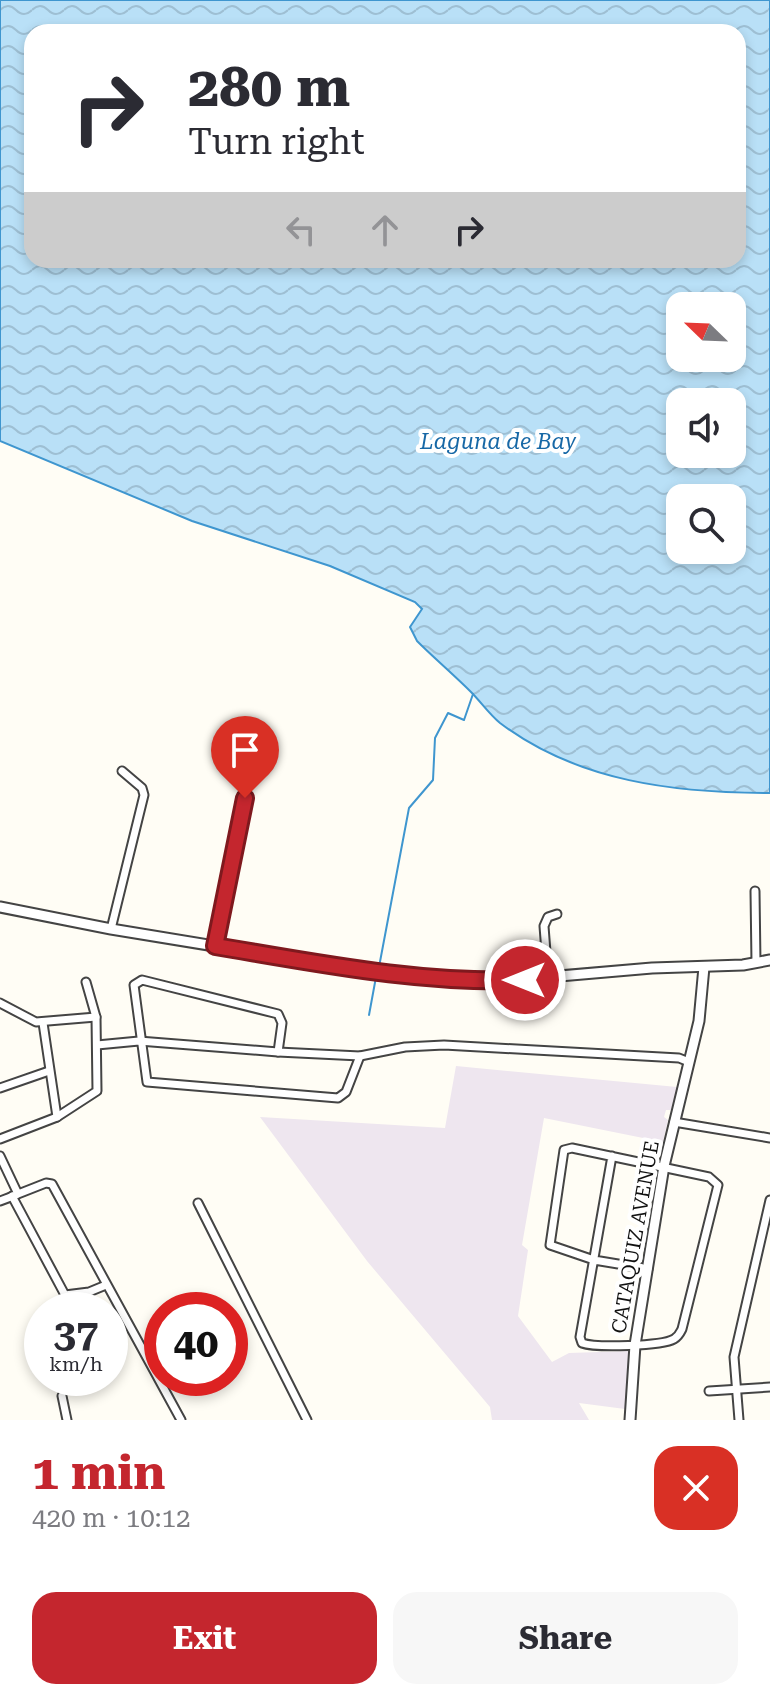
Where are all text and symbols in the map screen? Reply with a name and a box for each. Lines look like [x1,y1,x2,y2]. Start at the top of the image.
text: 280 m [188,54,350,120]
icon: right [56,56,160,160]
text: Turn right [188,121,365,163]
icon: left [279,208,323,252]
icon: ahead [363,208,407,252]
icon: right [447,208,491,252]
north arrow [666,292,746,372]
map controls [666,292,746,564]
button: sound [666,388,746,468]
water label: Laguna de Bay [419,429,577,454]
button: search [666,484,746,564]
pin [211,716,279,798]
icon: arrive [223,728,267,772]
position arrow [483,938,567,1022]
street label: CATAQUIZ AVENUE [606,1139,664,1335]
speed limit sign: 40 [144,1292,248,1396]
text: 37 [54,1310,98,1357]
text: km/h [49,1352,103,1376]
text: 1 min [32,1445,165,1501]
button: close [654,1446,738,1530]
text: 420 m · 10:12 [32,1503,191,1533]
button: Exit [32,1592,377,1684]
button: Share [393,1592,738,1684]

